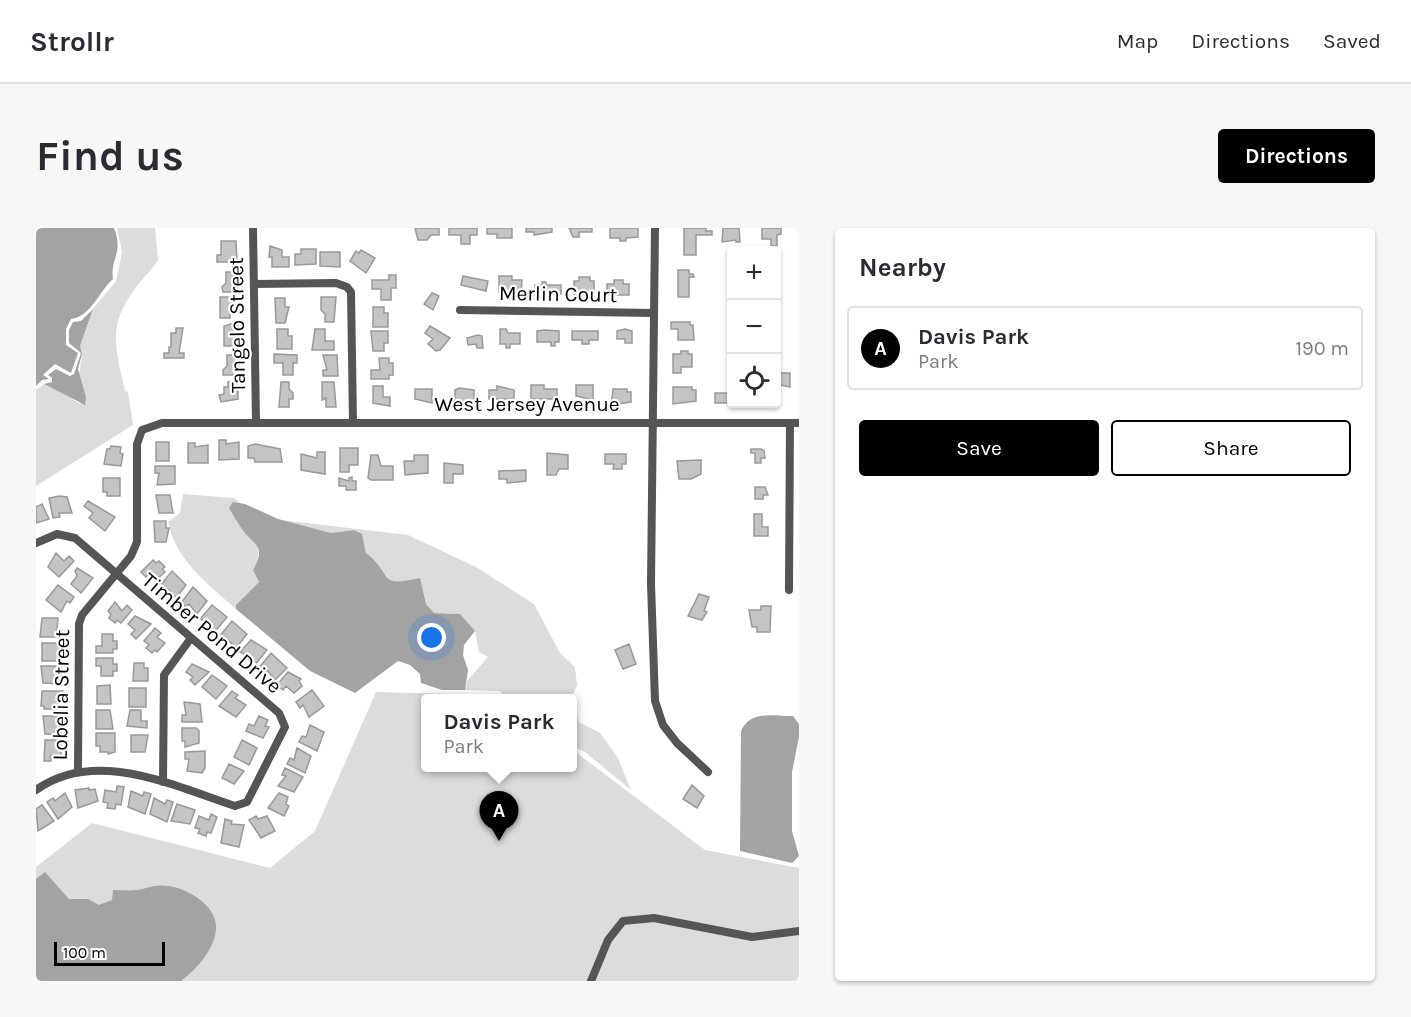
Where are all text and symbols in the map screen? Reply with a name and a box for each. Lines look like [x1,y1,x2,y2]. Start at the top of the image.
text: Strollr [30,25,114,58]
text: Map [1117,29,1158,53]
text: Directions [1191,29,1290,53]
text: Saved [1323,29,1381,53]
button: Directions [1218,129,1375,183]
text: Find us [36,131,184,181]
map controls [727,246,781,408]
button: + [727,246,781,300]
text: Nearby [859,252,946,283]
street label: Tangelo Street [224,257,250,393]
street label: Merlin Court [499,281,618,307]
button: − [727,300,781,354]
text: Davis Park [918,324,1029,350]
text: A [874,337,887,360]
text: 190 m [1295,337,1349,360]
text: Park [918,350,959,373]
button: locate [727,354,781,408]
street label: West Jersey Avenue [434,392,620,416]
button: Save [859,420,1099,476]
button: Share [1111,420,1351,476]
street label: Timber Pond Drive [137,568,287,698]
your location [417,623,446,652]
street label: Lobelia Street [48,629,74,761]
popup [421,694,577,772]
text: Davis Park [443,709,555,735]
text: Park [443,735,484,758]
pin: A [480,792,518,841]
scale bar [54,939,165,966]
text: 100 m [63,943,106,962]

